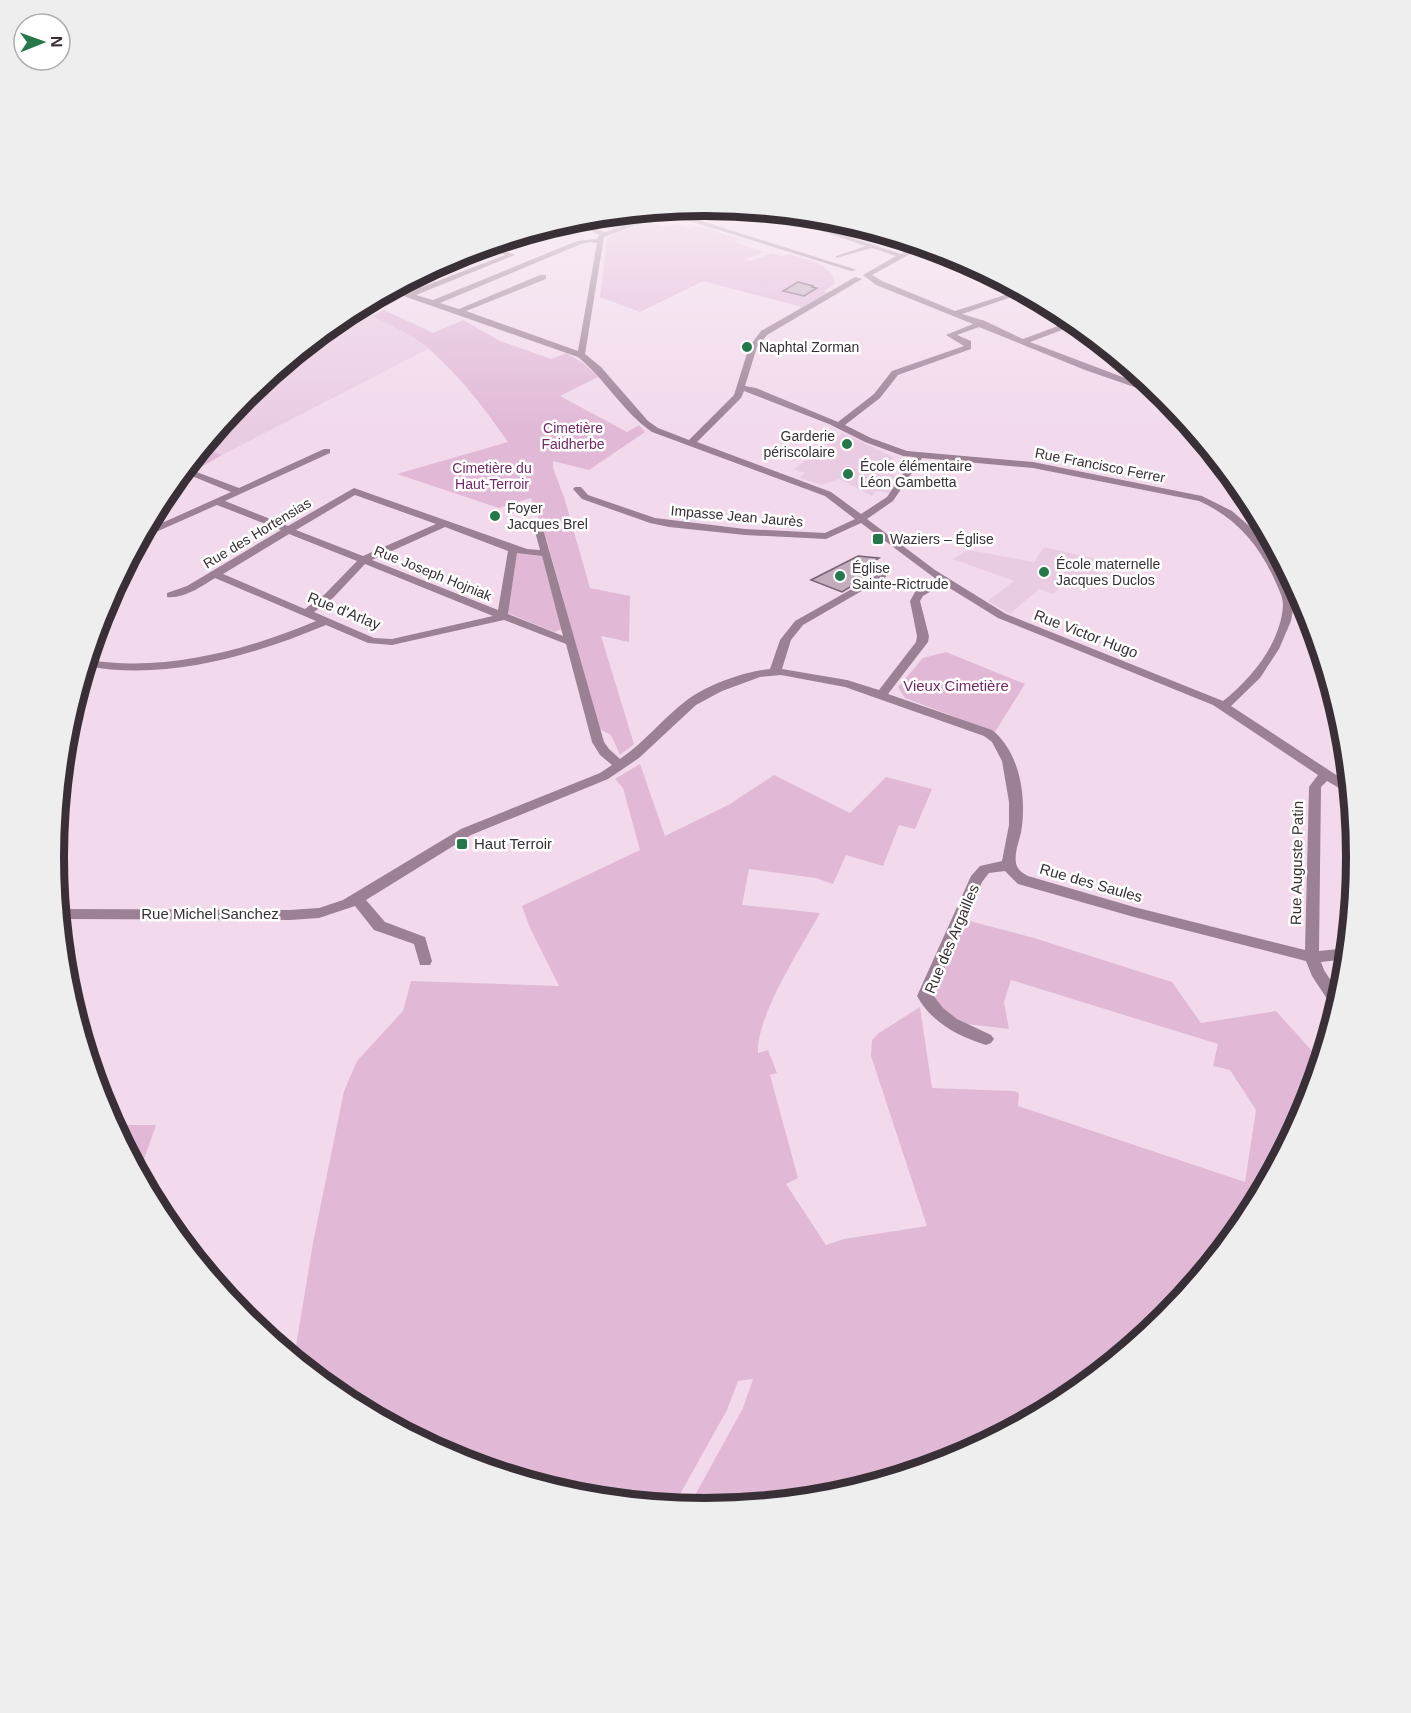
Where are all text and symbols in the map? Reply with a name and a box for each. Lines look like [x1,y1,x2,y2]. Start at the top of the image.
north arrow [12,12,72,72]
text: N [48,36,65,48]
place label: Naphtal Zorman [759,339,859,355]
marker: Naphtal Zorman [740,340,754,354]
park label: Cimetière Faidherbe [541,420,605,452]
place label: Garderie périscolaire [763,428,835,460]
marker: Garderie périscolaire [840,437,854,451]
street label: Rue Francisco Ferrer [1034,445,1167,486]
place label: École élémentaire Léon Gambetta [860,458,972,490]
park label: Cimetière du Haut-Terroir [452,460,532,492]
marker: École élémentaire Léon Gambetta [841,467,855,481]
street label: Rue des Hortensias [200,494,314,572]
place label: Foyer Jacques Brel [507,500,588,532]
street label: Impasse Jean Jaurès [670,502,804,530]
marker: Foyer Jacques Brel [488,509,502,523]
place label: Waziers – Église [890,531,994,547]
marker: Waziers – Église [871,532,885,546]
street label: Rue Joseph Hojniak [372,542,495,604]
place label: École maternelle Jacques Duclos [1056,556,1160,588]
place label: Église Sainte-Rictrude [852,560,949,592]
marker: École maternelle Jacques Duclos [1037,565,1051,579]
marker: Église Sainte-Rictrude [833,569,847,583]
street label: Rue d'Arlay [305,588,384,633]
street label: Rue Victor Hugo [1032,606,1140,661]
park label: Vieux Cimetière [903,677,1009,694]
street label: Rue Auguste Patin [1287,801,1306,925]
place label: Haut Terroir [474,835,552,852]
marker: Haut Terroir [455,837,469,851]
street label: Rue des Saules [1038,860,1144,905]
street label: Rue des Argailles [921,882,982,996]
street label: Rue Michel Sanchez [141,905,279,922]

